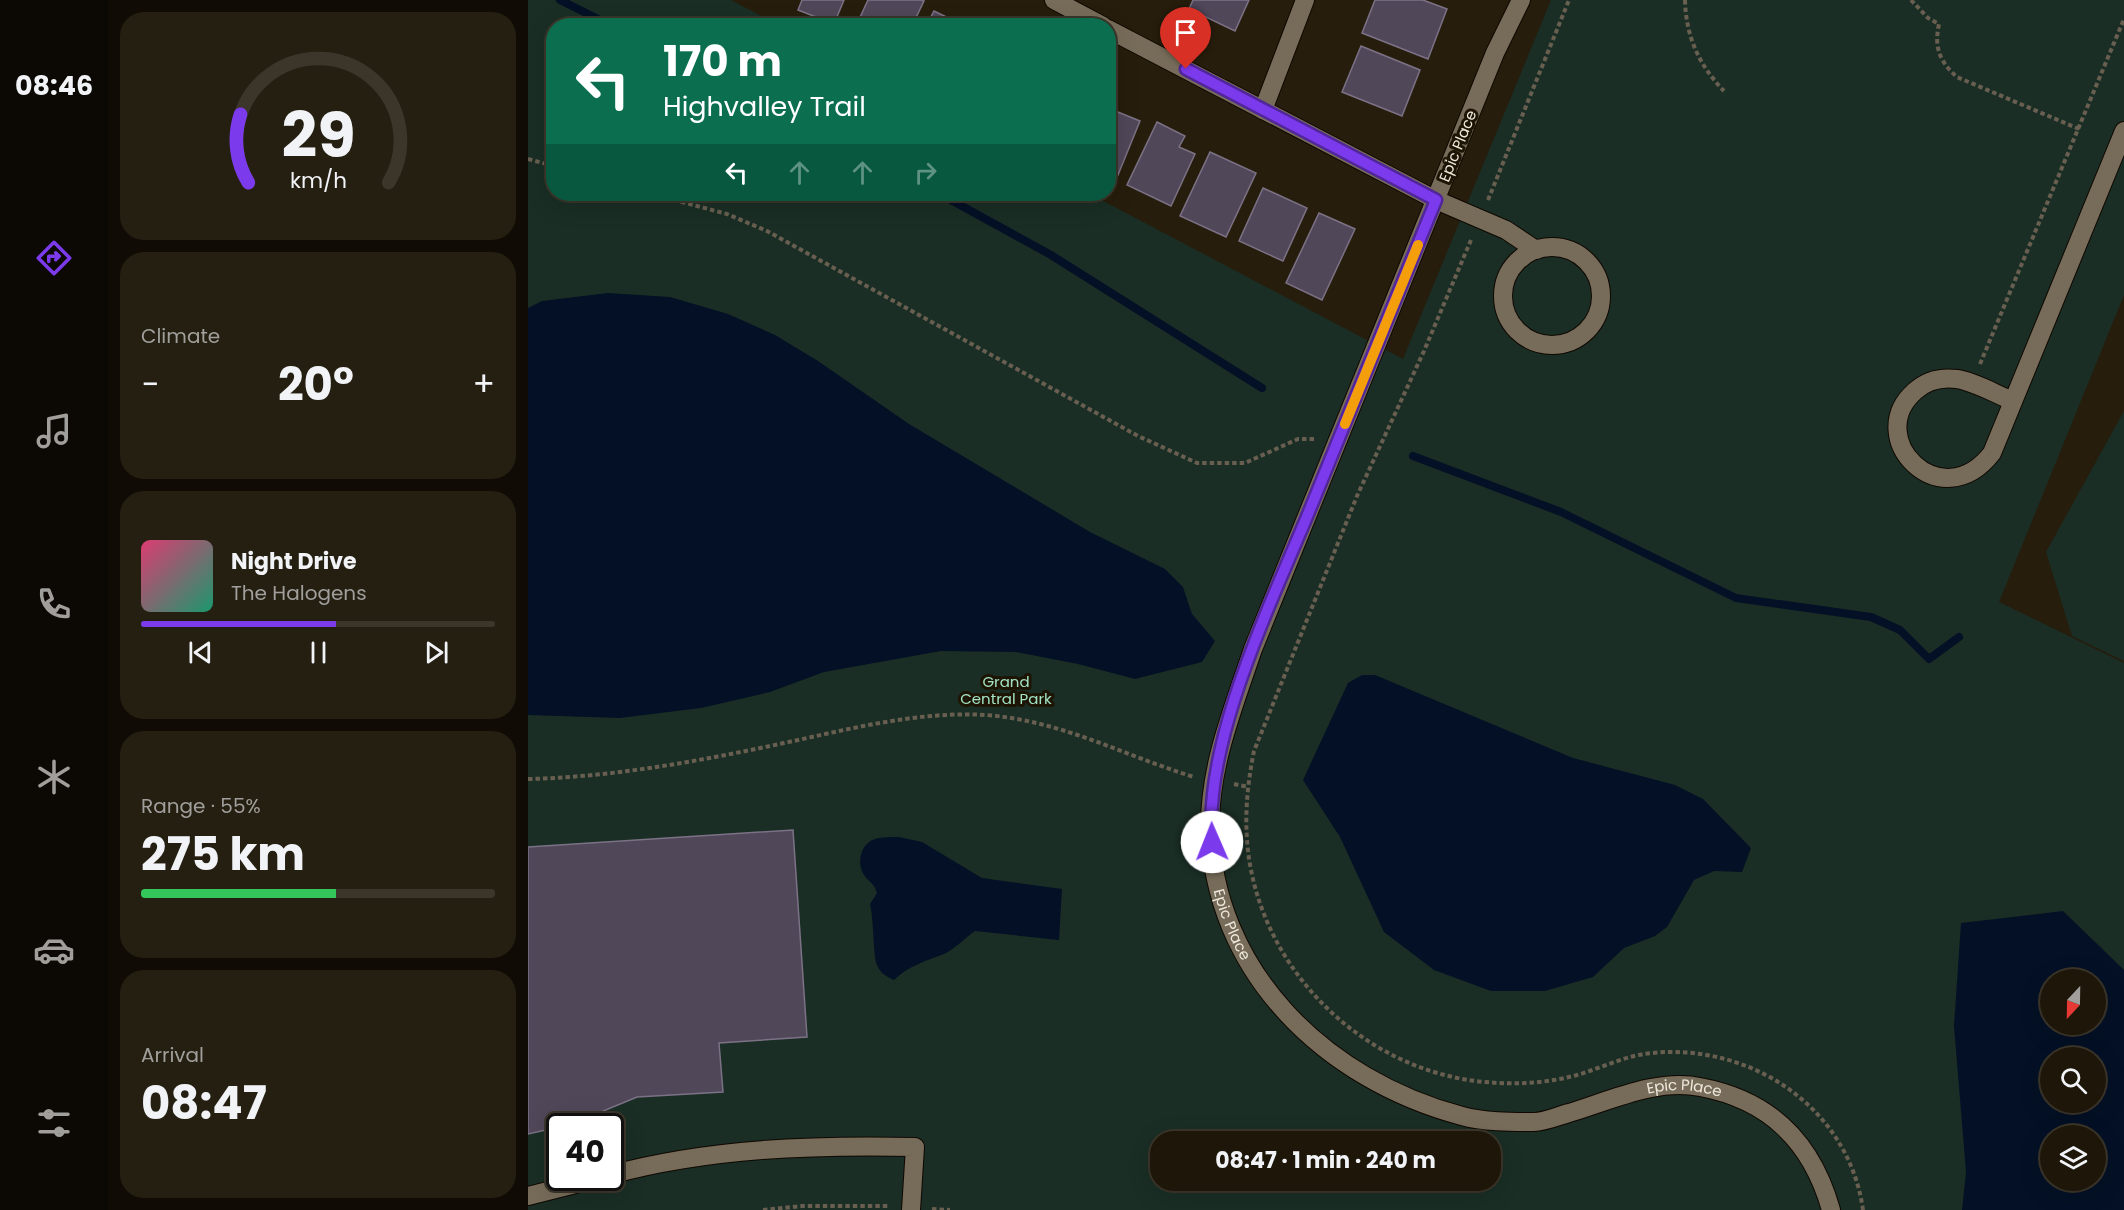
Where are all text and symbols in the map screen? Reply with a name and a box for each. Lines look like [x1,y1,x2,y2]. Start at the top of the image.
pin [1160,7,1211,69]
icon: arrive [1169,16,1202,49]
text: 170 m [663,32,782,91]
icon: left [564,42,642,120]
text: 08:46 [15,67,93,104]
text: Highvalley Trail [663,88,866,125]
text: 29 [281,91,355,179]
street label: Epic Place [1434,107,1481,185]
icon: left [720,156,753,189]
icon: ahead [783,156,816,189]
icon: ahead [846,156,879,189]
icon: right [909,156,942,189]
text: km/h [289,165,347,196]
icon: directions [33,237,75,279]
text: Climate [141,322,220,350]
text: 20° [278,353,354,416]
text: − [141,361,159,408]
text: + [472,361,495,408]
icon: music [33,410,75,452]
text: Night Drive [231,546,357,577]
text: The Halogens [231,579,367,607]
icon: phone [33,583,75,625]
icon: previous [184,636,217,669]
icon: pause [302,636,335,669]
icon: next [420,636,453,669]
park label: Grand Central Park [960,671,1052,709]
icon: climate [33,756,75,798]
text: Range · 55% [141,792,261,820]
position arrow [1180,810,1244,874]
text: 275 km [141,823,305,886]
street label: Epic Place [1209,886,1256,964]
icon: car [33,929,75,971]
north arrow [2040,969,2106,1035]
map controls [2040,969,2106,1191]
text: Arrival [141,1041,204,1069]
button: search [2040,1047,2106,1113]
text: 08:47 [141,1072,267,1135]
street label: Epic Place [1645,1074,1724,1102]
icon: filters [33,1102,75,1144]
speed limit sign: 40 [546,1113,624,1191]
button: layers [2040,1125,2106,1191]
text: 08:47 · 1 min · 240 m [1215,1145,1436,1176]

